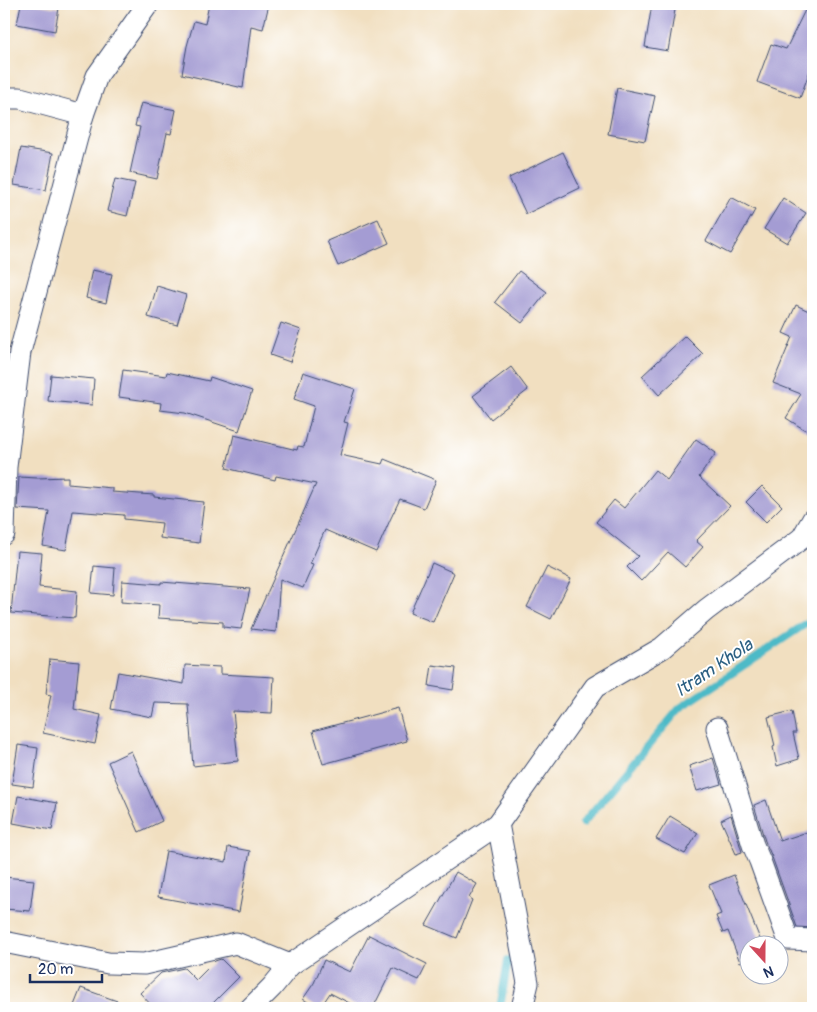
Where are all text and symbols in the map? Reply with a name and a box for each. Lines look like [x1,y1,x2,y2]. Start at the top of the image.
water label: Itram Khola [671,633,759,702]
north arrow [740,934,790,984]
scale bar [30,952,102,984]
text: 20 m [38,960,73,979]
text: N [761,962,776,981]

